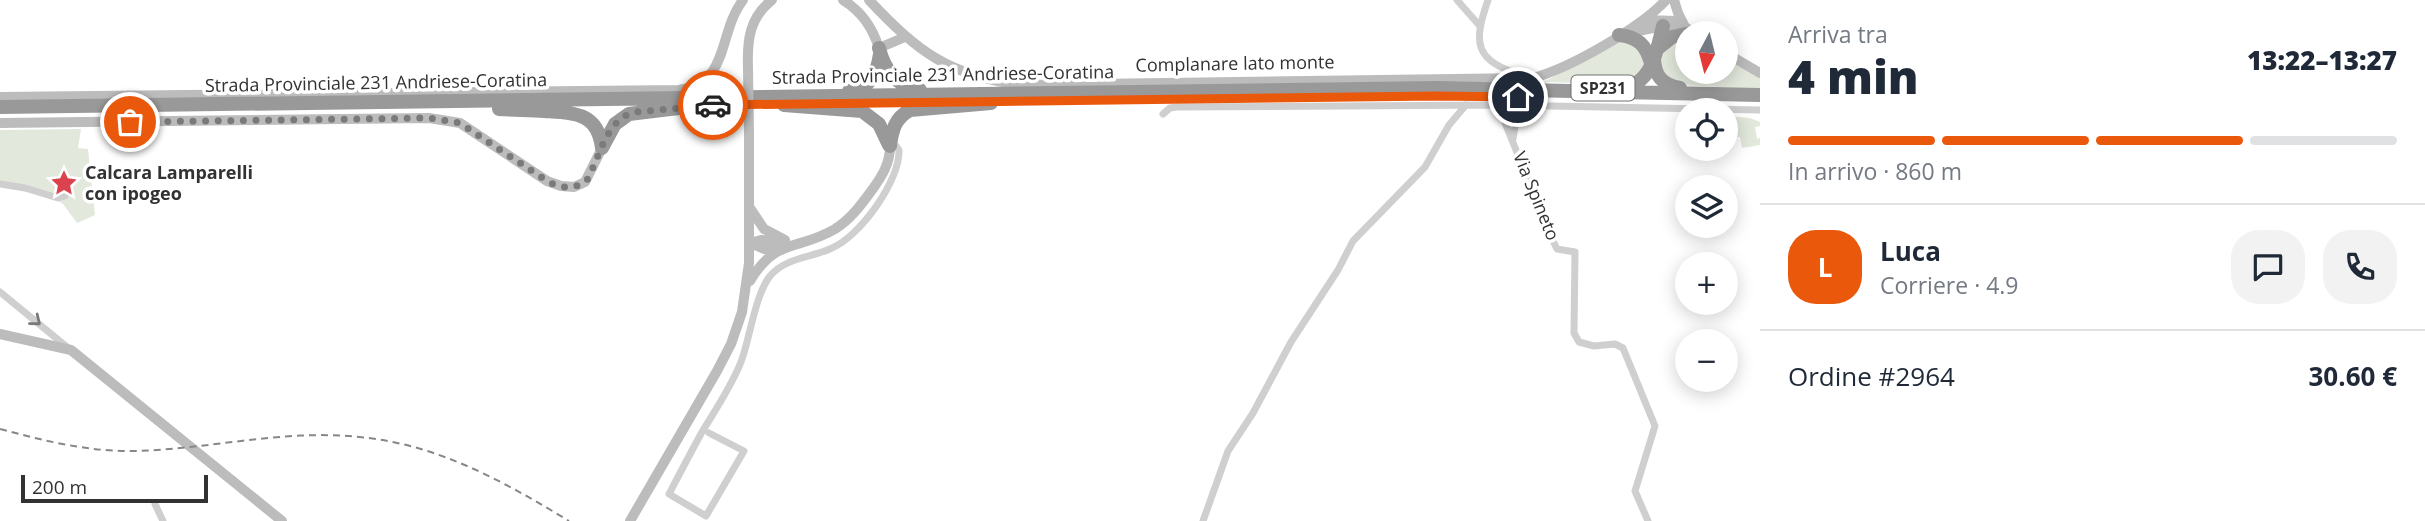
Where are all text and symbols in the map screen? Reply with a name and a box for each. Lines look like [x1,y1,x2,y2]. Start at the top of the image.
text: Arriva tra [1788,18,1888,50]
north arrow [1675,21,1738,84]
map controls [1675,21,1738,392]
text: 13:22–13:27 [2247,42,2397,78]
text: 4 min [1788,45,1919,107]
street label: Complanare lato monte [1135,49,1335,77]
street label: Strada Provinciale 231 Andriese-Coratina [772,59,1114,89]
street label: Strada Provinciale 231 Andriese-Coratina [205,67,547,97]
pin [1488,67,1548,127]
courier [678,70,748,140]
road number: SP231 [1572,76,1634,100]
icon: home [1499,78,1537,116]
icon: car [694,86,732,124]
pin [100,92,160,152]
button: locate [1675,98,1738,161]
icon: bag [111,103,149,141]
street label: Via Spineto [1508,148,1566,244]
text: In arrivo · 860 m [1788,155,1962,187]
place label: Calcara Lamparelli con ipogeo [85,160,253,205]
place icon: Calcara Lamparelli con ipogeo [49,168,79,198]
button: layers [1675,175,1738,238]
button: chat [2231,230,2305,304]
button: phone [2323,230,2397,304]
text: Luca [1880,233,1941,269]
text: L [1818,249,1832,285]
button: + [1675,252,1738,315]
text: Corriere · 4.9 [1880,269,2019,301]
one-way arrow [27,313,40,325]
button: − [1675,329,1738,392]
text: Ordine #2964 [1788,358,1955,394]
text: 30.60 € [2309,358,2397,394]
scale bar [21,472,208,504]
text: 200 m [32,474,87,500]

